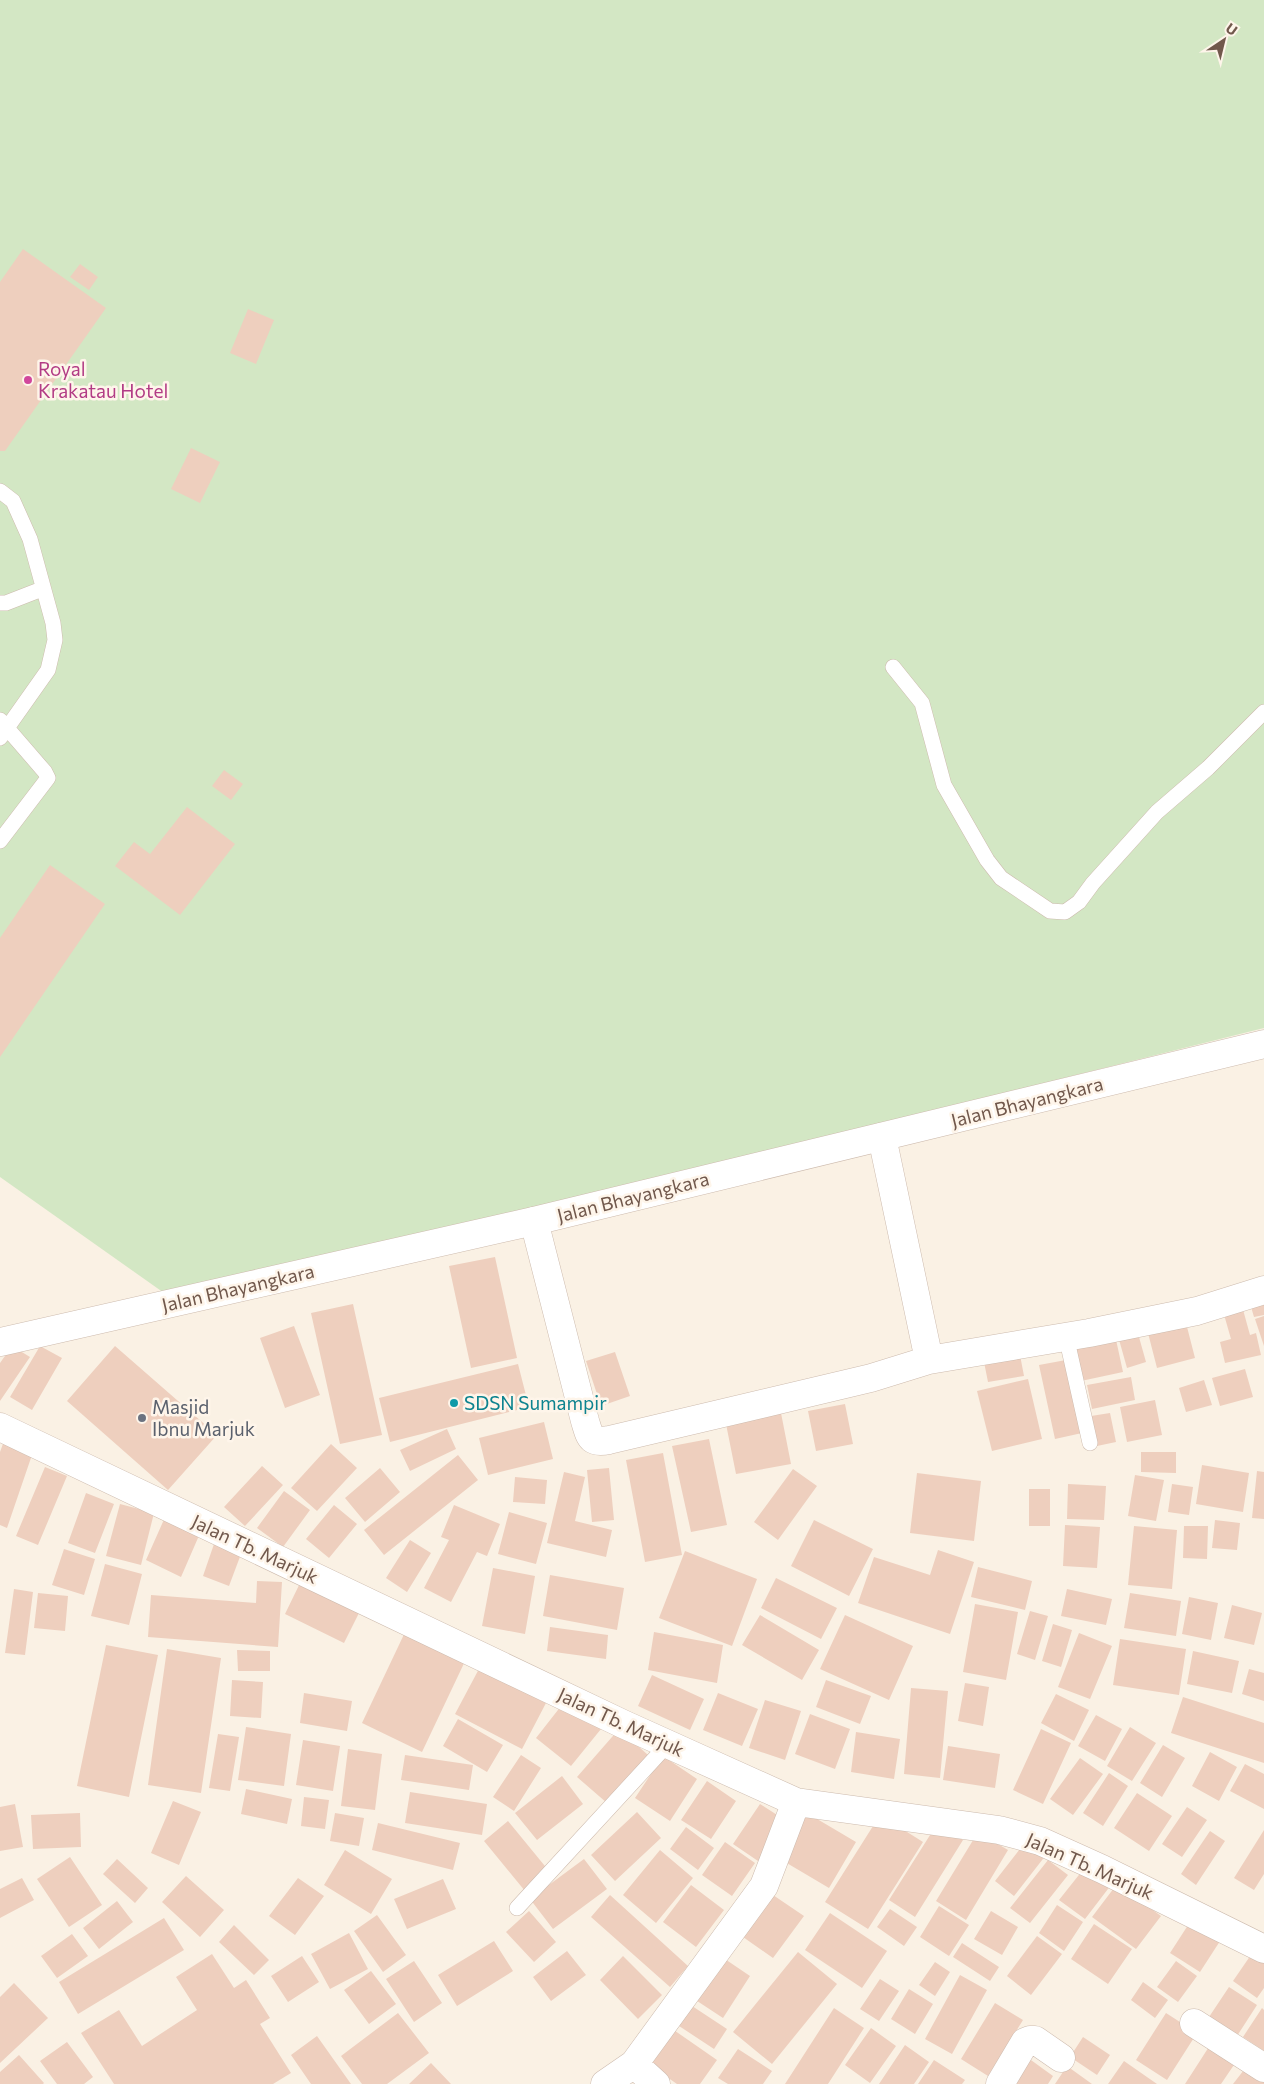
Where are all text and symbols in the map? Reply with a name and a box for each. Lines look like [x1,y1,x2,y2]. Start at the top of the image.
north arrow [1199,15,1249,65]
text: U [1223,19,1241,39]
place label: Royal Krakatau Hotel [38,357,168,402]
marker: Royal Krakatau Hotel [22,374,34,386]
street label: Jalan Bhayangkara [948,1071,1105,1132]
street label: Jalan Bhayangkara [554,1166,711,1227]
street label: Jalan Bhayangkara [159,1259,316,1316]
place label: SDSN Sumampir [464,1391,607,1414]
place label: Masjid Ibnu Marjuk [152,1395,255,1440]
marker: SDSN Sumampir [448,1397,460,1409]
marker: Masjid Ibnu Marjuk [136,1412,148,1424]
street label: Jalan Tb. Marjuk [188,1509,322,1588]
street label: Jalan Tb. Marjuk [554,1682,688,1761]
street label: Jalan Tb. Marjuk [1023,1827,1158,1904]

